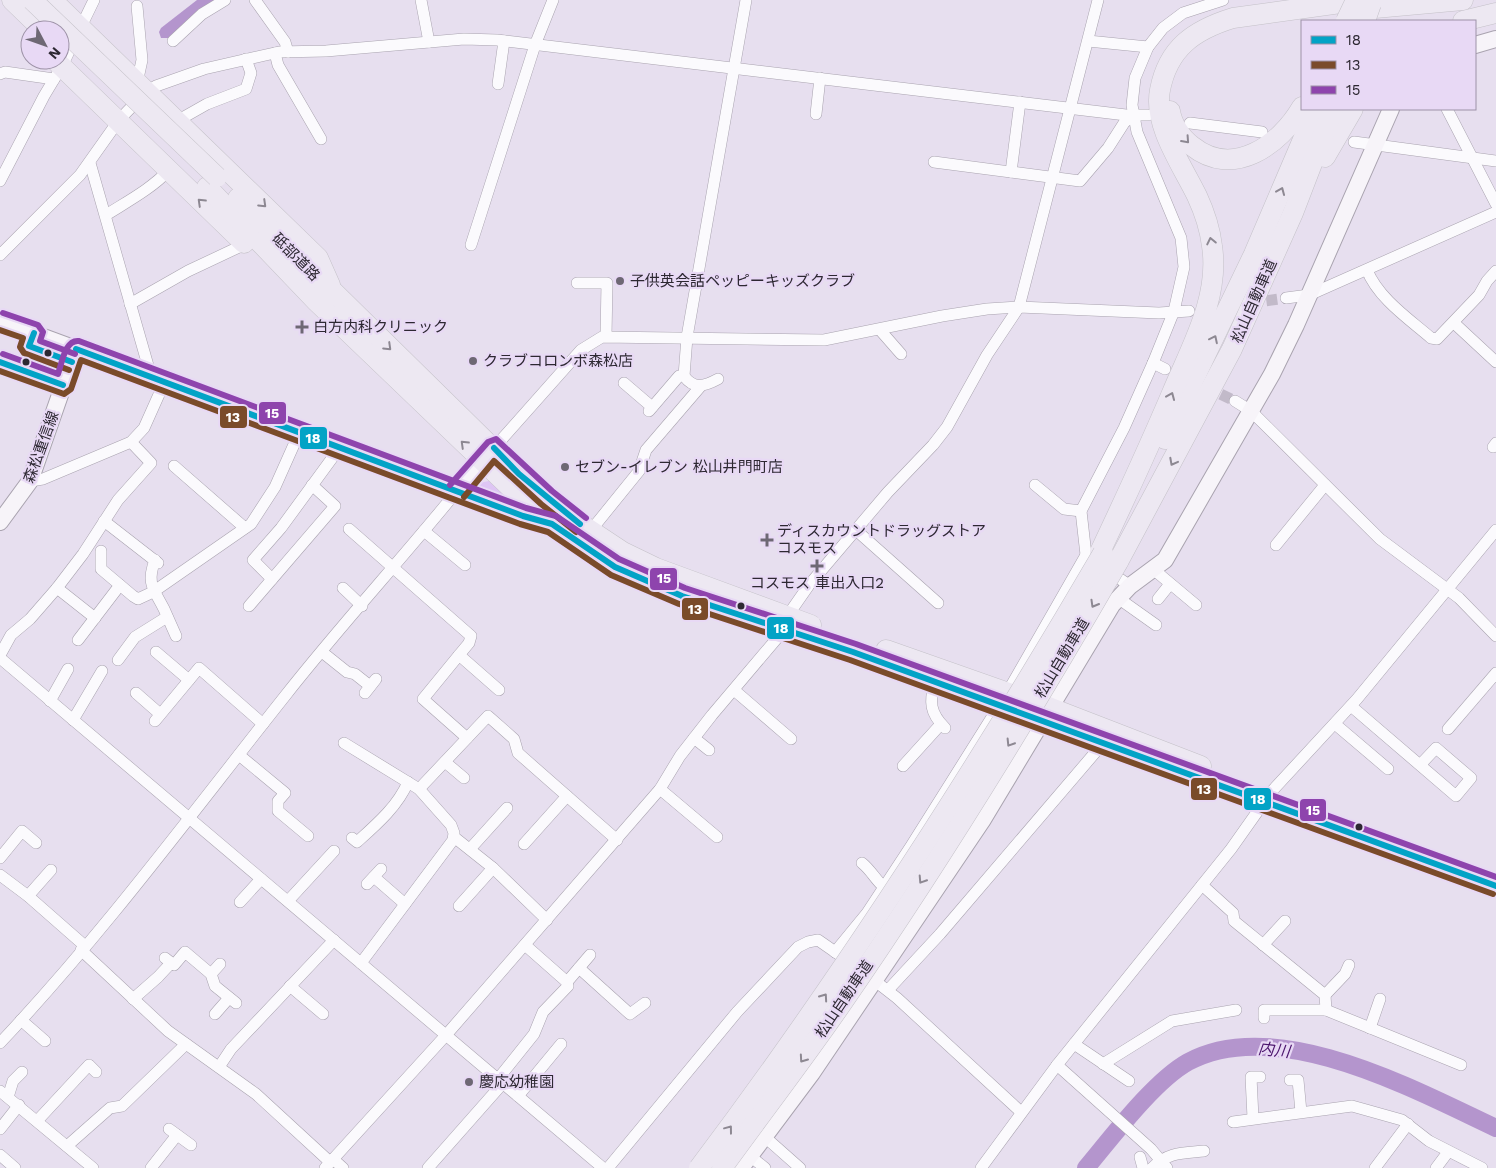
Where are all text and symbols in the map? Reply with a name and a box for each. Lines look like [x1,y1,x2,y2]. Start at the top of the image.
north arrow [20,20,70,70]
legend [1301,20,1476,110]
text: 18 [1346,31,1361,49]
text: N [45,44,64,63]
text: 13 [1346,56,1361,74]
text: 15 [1346,81,1361,99]
one-way arrow [1181,134,1190,143]
one-way arrow [1275,187,1285,196]
one-way arrow [198,198,207,207]
one-way arrow [257,198,266,207]
street label: 砥部道路 [268,229,324,285]
one-way arrow [1206,237,1216,246]
street label: 松山自動車道 [1227,256,1281,346]
place label: 子供英会話ペッピーキッズクラブ [630,272,855,290]
marker: 子供英会話ペッピーキッズクラブ [614,275,626,287]
place label: 白方内科クリニック [313,318,448,336]
marker: 白方内科クリニック [295,320,309,334]
one-way arrow [1208,335,1218,344]
one-way arrow [382,341,391,350]
unlabelled marker [43,348,53,358]
place label: クラブコロンボ森松店 [483,352,633,370]
marker: クラブコロンボ森松店 [467,355,479,367]
unlabelled marker [21,357,31,367]
one-way arrow [1165,392,1175,400]
line badge: 15 [258,401,287,425]
line badge: 13 [219,405,248,429]
text: 15 [265,405,279,421]
street label: 森松重信線 [20,409,62,485]
text: 13 [226,409,240,425]
line badge: 18 [299,426,328,450]
text: 18 [306,430,321,446]
one-way arrow [461,441,470,450]
one-way arrow [1169,457,1179,466]
place label: セブン-イレブン 松山井門町店 [575,458,783,476]
marker: セブン-イレブン 松山井門町店 [559,461,571,473]
place label: ディスカウントドラッグストア コスモス [777,522,986,557]
marker: ディスカウントドラッグストア コスモス [761,534,773,546]
marker: コスモス 車出入口2 [811,560,823,572]
line badge: 15 [649,567,678,591]
text: 15 [657,570,671,586]
place label: コスモス 車出入口2 [750,574,884,592]
line badge: 13 [681,597,709,621]
one-way arrow [1090,599,1100,608]
text: 13 [688,601,702,617]
unlabelled marker [736,601,746,611]
street label: 松山自動車道 [1031,615,1093,701]
line badge: 18 [766,616,795,640]
text: 18 [774,620,789,636]
one-way arrow [1007,738,1016,747]
line badge: 13 [1190,777,1218,801]
text: 13 [1197,781,1211,797]
line badge: 18 [1243,787,1272,811]
text: 18 [1251,791,1266,807]
line badge: 15 [1299,798,1327,822]
text: 15 [1306,802,1320,818]
unlabelled marker [1354,822,1364,832]
one-way arrow [919,875,929,884]
street label: 松山自動車道 [811,957,877,1041]
one-way arrow [818,993,827,1003]
water label: 内川 [1257,1039,1293,1061]
one-way arrow [800,1053,809,1062]
place label: 慶応幼稚園 [479,1073,554,1091]
marker: 慶応幼稚園 [463,1076,475,1088]
one-way arrow [723,1125,732,1135]

